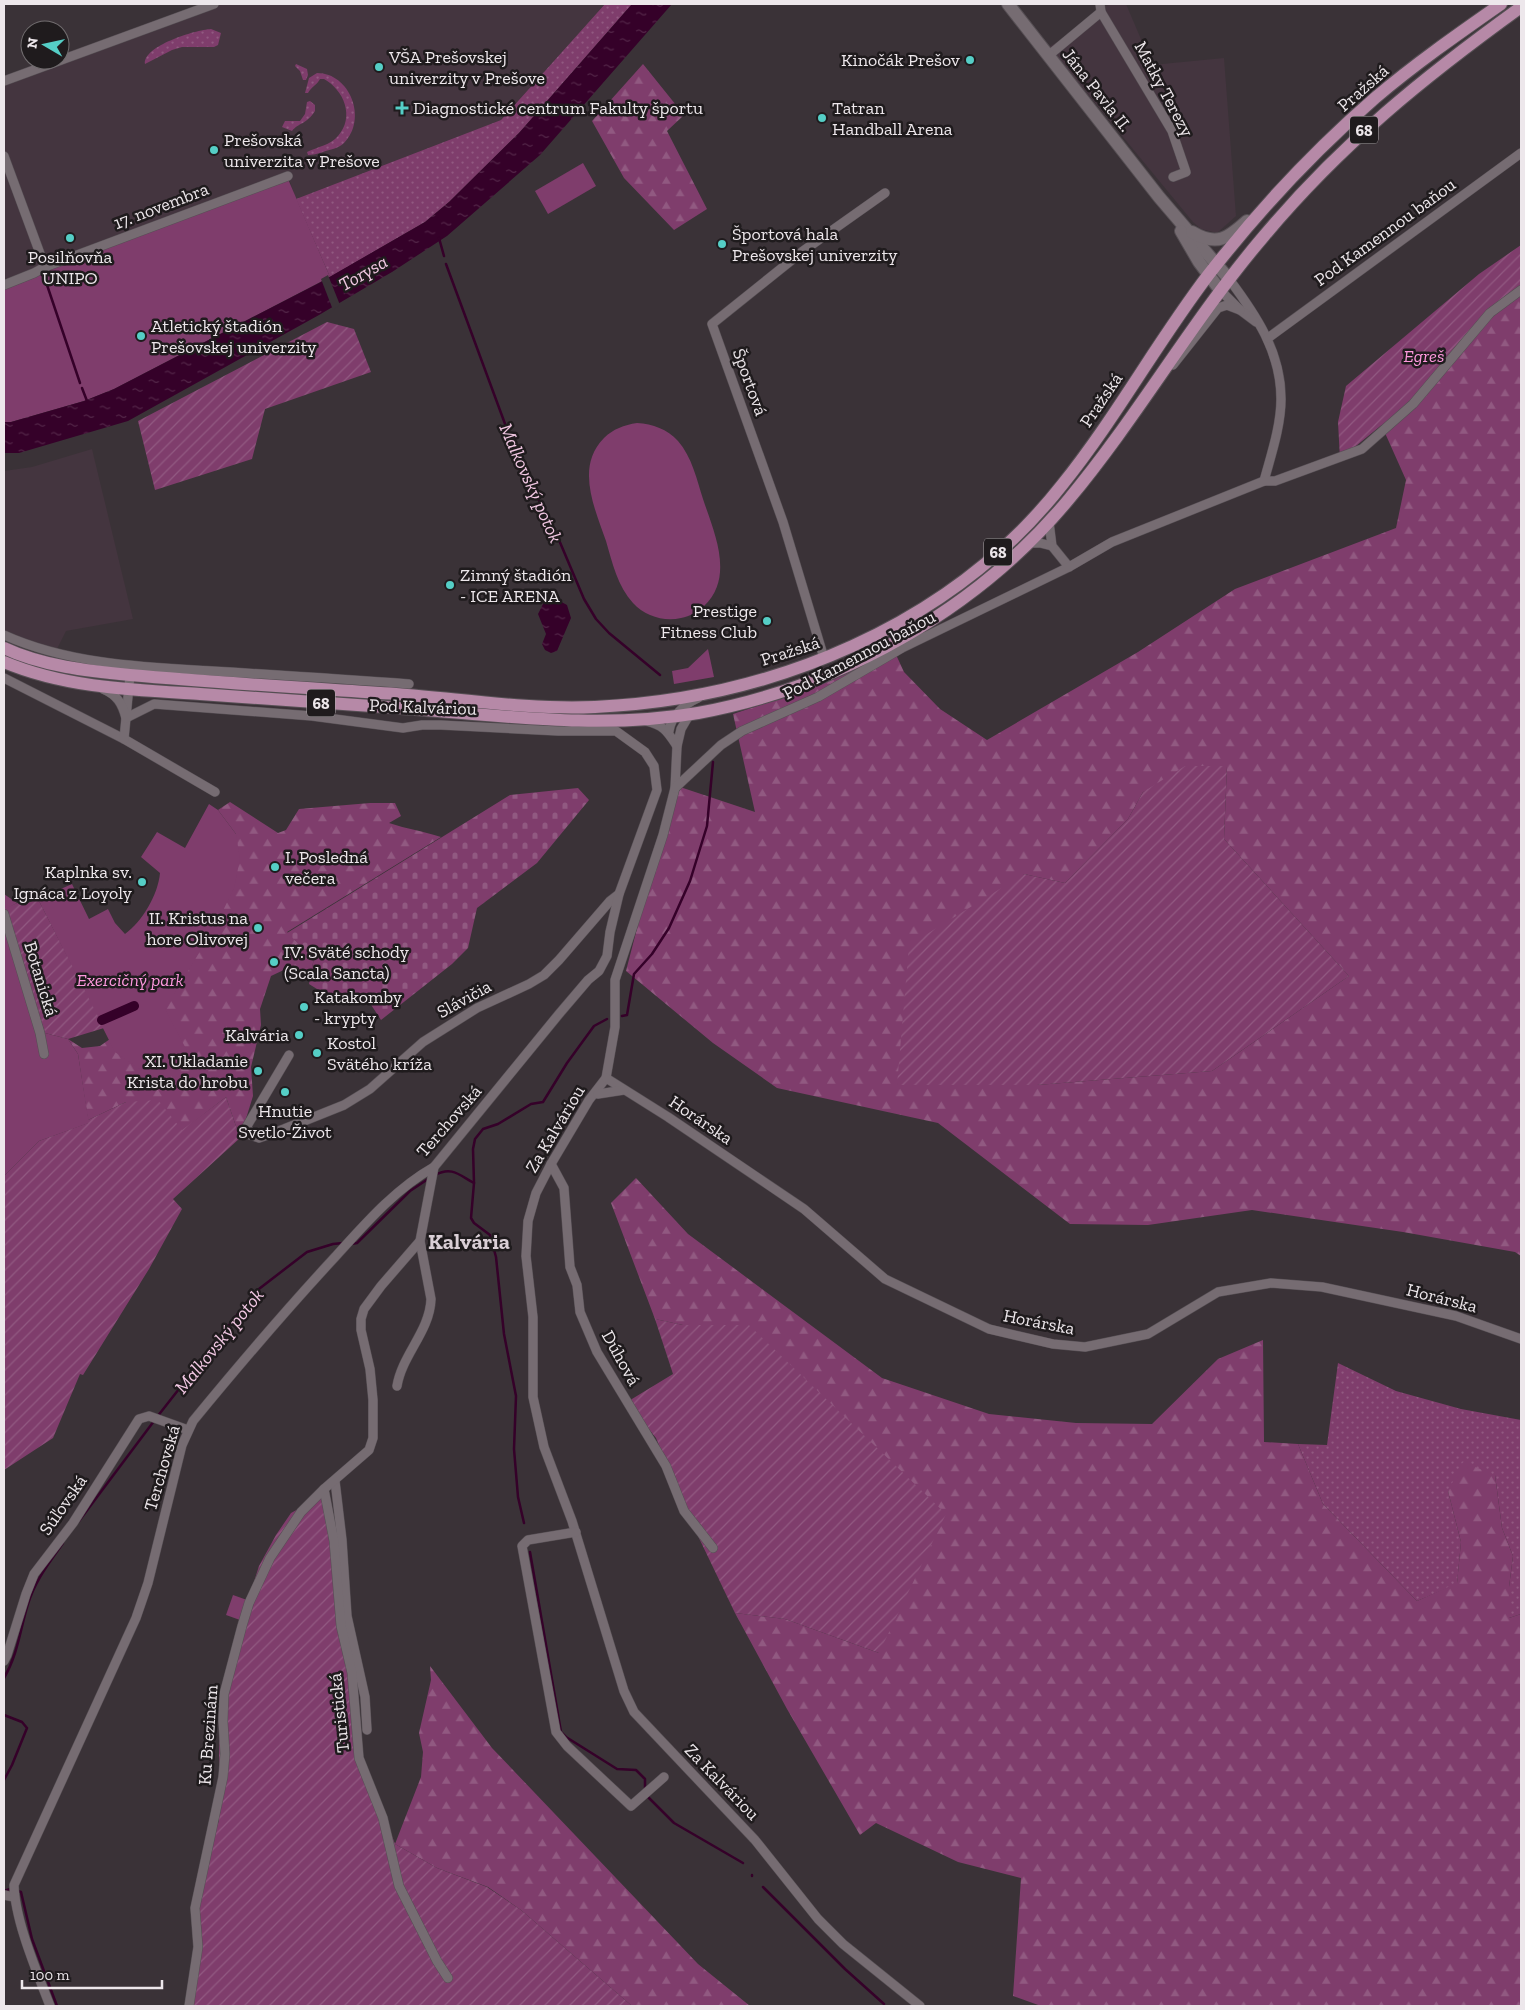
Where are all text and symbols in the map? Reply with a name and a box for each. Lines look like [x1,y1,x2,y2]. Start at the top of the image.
north arrow [20,20,70,70]
text: N [23,36,42,50]
street label: Matky Terezy [1130,38,1199,141]
street label: Jána Pavla II. [1058,44,1136,136]
place label: VŠA Prešovskej univerzity v Prešove [388,46,545,89]
place label: Kinočák Prešov [841,49,960,71]
marker: Kinočák Prešov [964,54,976,66]
street label: Pražská [1333,60,1393,116]
marker: VŠA Prešovskej univerzity v Prešove [373,61,385,73]
place label: Diagnostické centrum Fakulty športu [413,97,703,119]
place label: Tatran Handball Arena [832,97,953,140]
marker: Diagnostické centrum Fakulty športu [395,101,409,115]
marker: Tatran Handball Arena [816,112,828,124]
road number: 68 [1350,116,1378,144]
place label: Prešovská univerzita v Prešove [224,129,380,172]
marker: Prešovská univerzita v Prešove [208,144,220,156]
street label: Pod Kamennou baňou [1310,173,1460,291]
street label: 17. novembra [110,178,212,234]
place label: Športová hala Prešovskej univerzity [732,223,898,266]
marker: Posilňovňa UNIPO [64,232,76,244]
marker: Športová hala Prešovskej univerzity [716,238,728,250]
place label: Posilňovňa UNIPO [28,246,112,289]
water label: Torysa [335,250,391,296]
place label: Atletický štadión Prešovskej univerzity [151,315,317,358]
marker: Atletický štadión Prešovskej univerzity [135,330,147,342]
street label: Športová [728,345,772,419]
park label: Egreš [1403,345,1445,367]
street label: Pražská [1075,368,1127,431]
water label: Malkovský potok [494,420,568,546]
road number: 68 [984,538,1012,566]
place label: Zimný štadión - ICE ARENA [460,564,572,607]
marker: Zimný štadión - ICE ARENA [444,579,456,591]
place label: Prestige Fitness Club [660,600,757,643]
street label: Pod Kamennou baňou [779,606,939,704]
marker: Prestige Fitness Club [761,615,773,627]
street label: Pražská [758,631,823,671]
road number: 68 [307,690,335,716]
street label: Pod Kalváriou [369,694,477,720]
place label: I. Posledná večera [285,846,368,889]
place label: Kaplnka sv. Ignáca z Loyoly [13,861,133,904]
marker: I. Posledná večera [269,861,281,873]
marker: Kaplnka sv. Ignáca z Loyoly [136,876,148,888]
place label: II. Kristus na hore Olivovej [146,907,248,950]
marker: II. Kristus na hore Olivovej [252,922,264,934]
street label: Botanická [19,939,63,1019]
place label: IV. Sväté schody (Scala Sancta) [284,941,410,984]
marker: IV. Sväté schody (Scala Sancta) [268,956,280,968]
park label: Exercičný park [76,969,184,991]
street label: Slávičia [433,975,495,1023]
place label: Katakomby - krypty [314,986,403,1029]
marker: Katakomby - krypty [298,1001,310,1013]
place label: Kalvária [225,1024,289,1046]
marker: Kalvária [293,1029,305,1041]
place label: Kostol Svätého kríža [327,1032,432,1075]
marker: Kostol Svätého kríža [311,1047,323,1059]
place label: XI. Ukladanie Krista do hrobu [127,1050,248,1093]
marker: XI. Ukladanie Krista do hrobu [252,1065,264,1077]
street label: Terchovská [412,1080,486,1162]
street label: Za Kalváriou [520,1081,590,1177]
marker: Hnutie Svetlo-Život [279,1086,291,1098]
street label: Horárska [665,1091,737,1149]
place label: Hnutie Svetlo-Život [238,1100,332,1143]
district label: Kalvária [428,1228,510,1255]
street label: Horárska [1404,1279,1480,1317]
water label: Malkovský potok [170,1284,268,1398]
street label: Horárska [1001,1304,1077,1340]
street label: Dúhová [597,1327,645,1390]
street label: Terchovská [139,1422,185,1513]
street label: Súľovská [34,1470,92,1539]
street label: Turistická [324,1672,354,1754]
street label: Ku Brezinám [194,1684,223,1786]
street label: Za Kalváriou [680,1739,764,1825]
scale bar [22,1958,162,1990]
text: 100 m [30,1966,69,1984]

